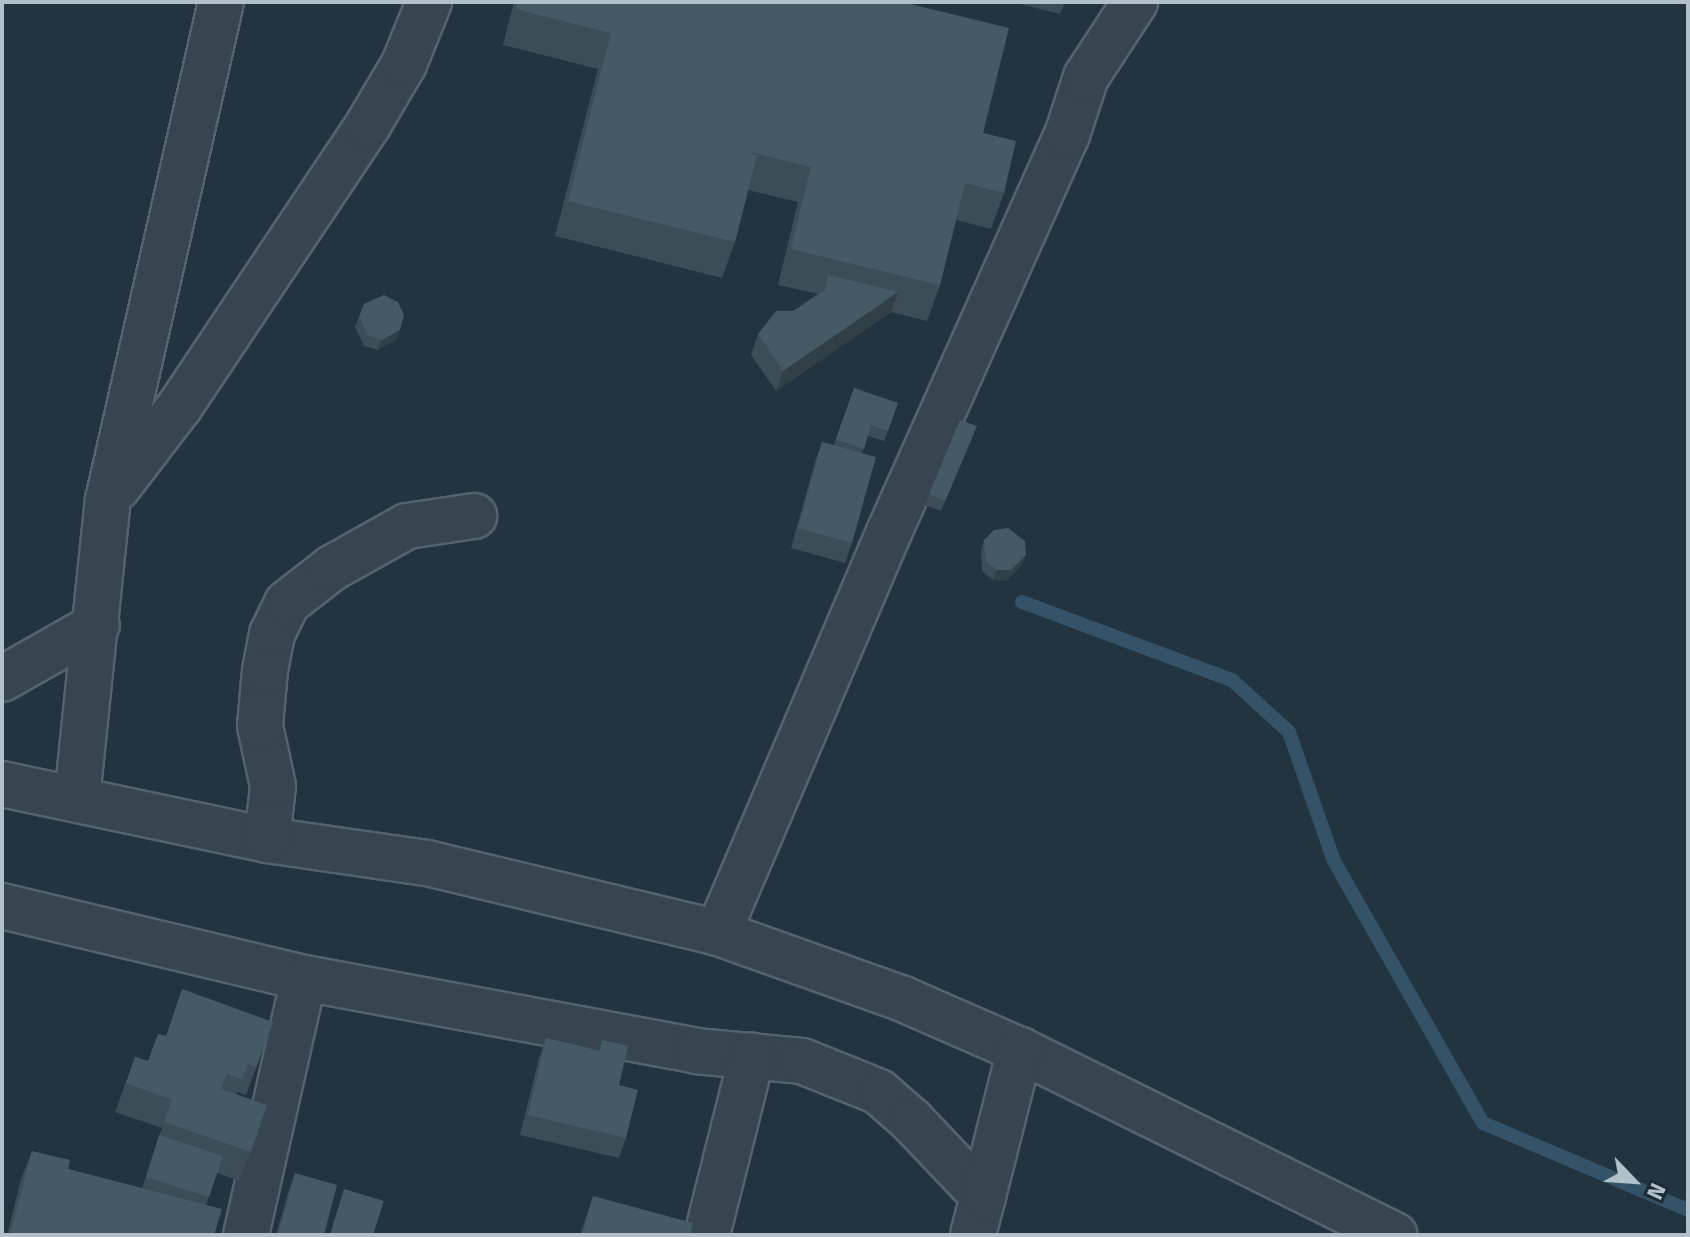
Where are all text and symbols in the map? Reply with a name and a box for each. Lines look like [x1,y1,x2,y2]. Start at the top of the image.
north arrow [1594,1141,1674,1221]
text: N [1641,1179,1672,1204]

